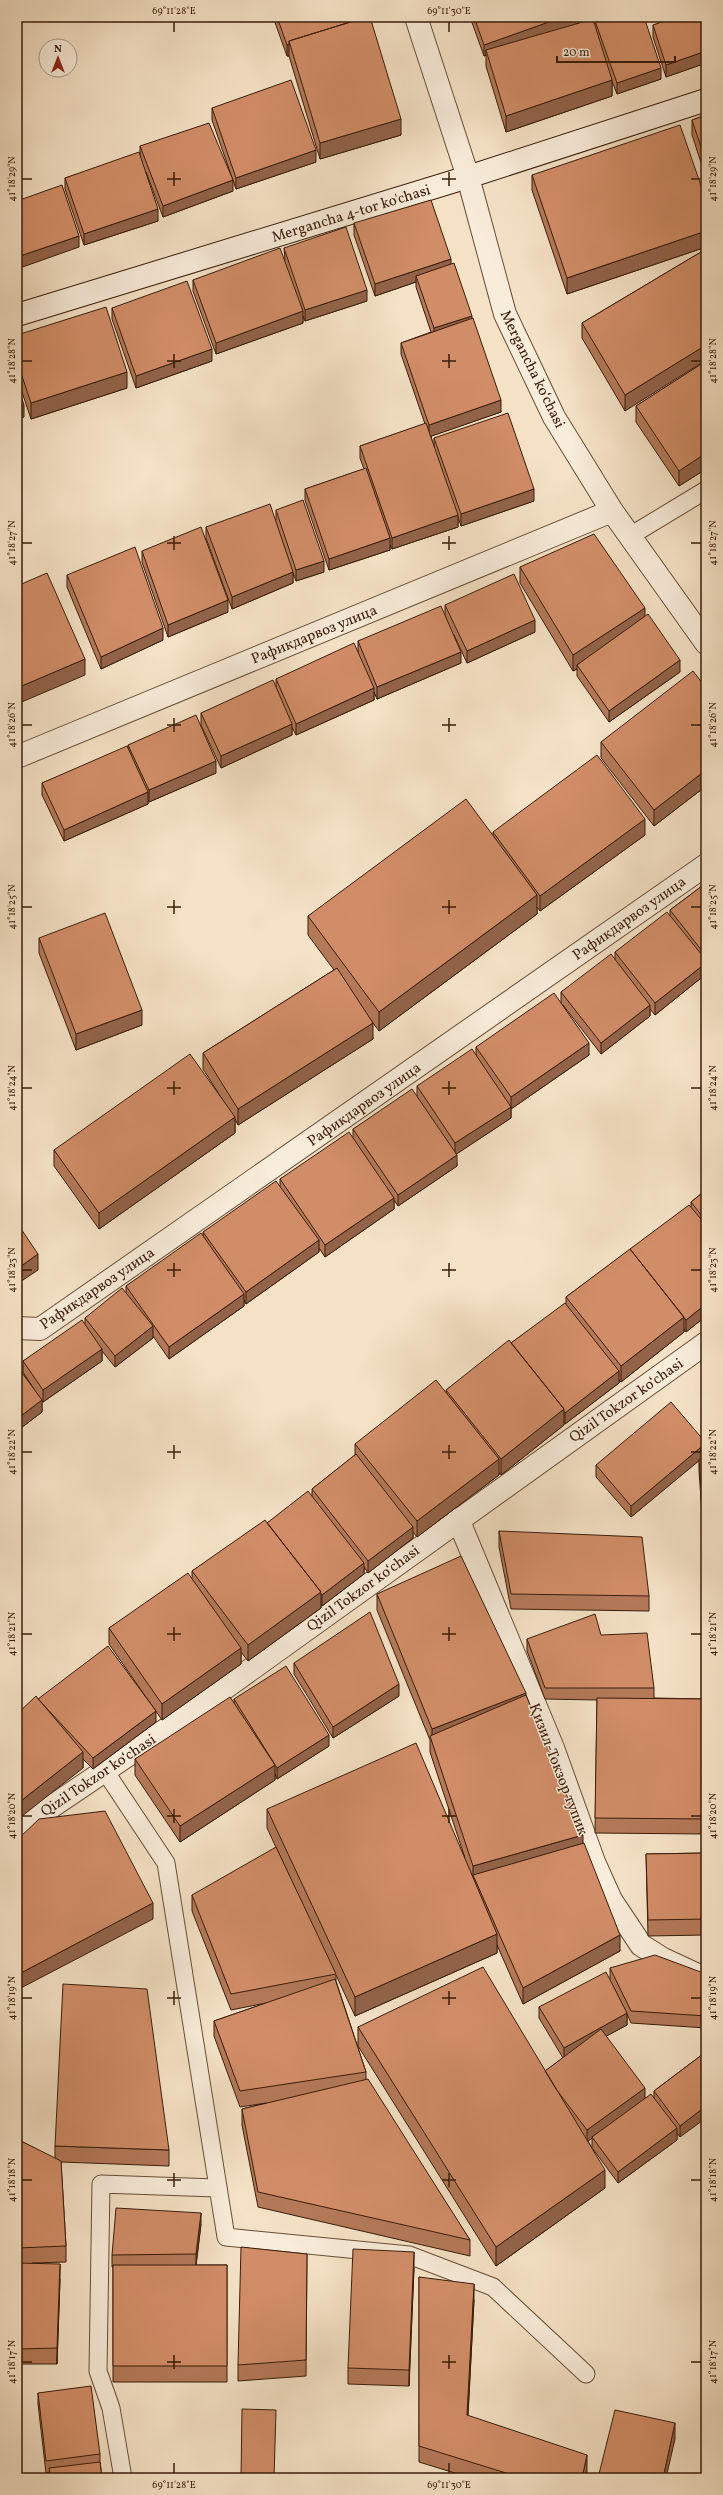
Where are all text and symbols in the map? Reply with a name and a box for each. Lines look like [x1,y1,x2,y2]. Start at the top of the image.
text: 69°11'28"E [152,4,196,18]
text: 69°11'30"E [427,4,471,18]
north arrow [38,38,78,78]
scale bar [557,38,675,64]
text: N [54,42,62,57]
text: 20 m [563,45,590,61]
text: 41°18'29"N [5,156,19,202]
text: 41°18'29"N [706,156,720,202]
street label: Mergancha 4-tor ko'chasi [269,180,433,249]
street label: Mergancha koʻchasi [494,307,569,432]
text: 41°18'28"N [5,338,19,384]
text: 41°18'28"N [706,338,720,384]
text: 41°18'27"N [5,520,19,566]
text: 41°18'27"N [706,520,720,566]
street label: Рафикдарвоз улица [248,600,381,670]
text: 41°18'26"N [5,702,19,748]
text: 41°18'26"N [706,702,720,748]
street label: Рафикдарвоз улица [569,872,691,966]
text: 41°18'25"N [5,884,19,930]
text: 41°18'25"N [706,884,720,930]
street label: Рафикдарвоз улица [304,1058,426,1152]
text: 41°18'24"N [5,1064,19,1111]
text: 41°18'24"N [706,1064,720,1111]
street label: Рафикдарвоз улица [36,1243,159,1336]
text: 41°18'23"N [5,1247,19,1293]
text: 41°18'23"N [706,1247,720,1293]
street label: Qizil Tokzor koʻchasi [566,1354,688,1449]
text: 41°18'22"N [5,1429,19,1475]
text: 41°18'22"N [706,1429,720,1475]
street label: Qizil Tokzor koʻchasi [303,1541,425,1637]
text: 41°18'21"N [5,1611,19,1656]
text: 41°18'21"N [706,1611,720,1656]
street label: Қизил-Токзор тупик [523,1701,592,1839]
street label: Qizil Tokzor koʻchasi [37,1730,161,1823]
text: 41°18'20"N [5,1792,19,1839]
text: 41°18'20"N [706,1792,720,1839]
text: 41°18'19"N [5,1975,19,2020]
text: 41°18'19"N [706,1975,720,2020]
text: 41°18'18"N [5,2157,19,2202]
text: 41°18'18"N [706,2157,720,2202]
text: 41°18'17"N [5,2339,19,2384]
text: 41°18'17"N [706,2339,720,2384]
text: 69°11'28"E [152,2478,196,2492]
text: 69°11'30"E [427,2478,471,2492]

